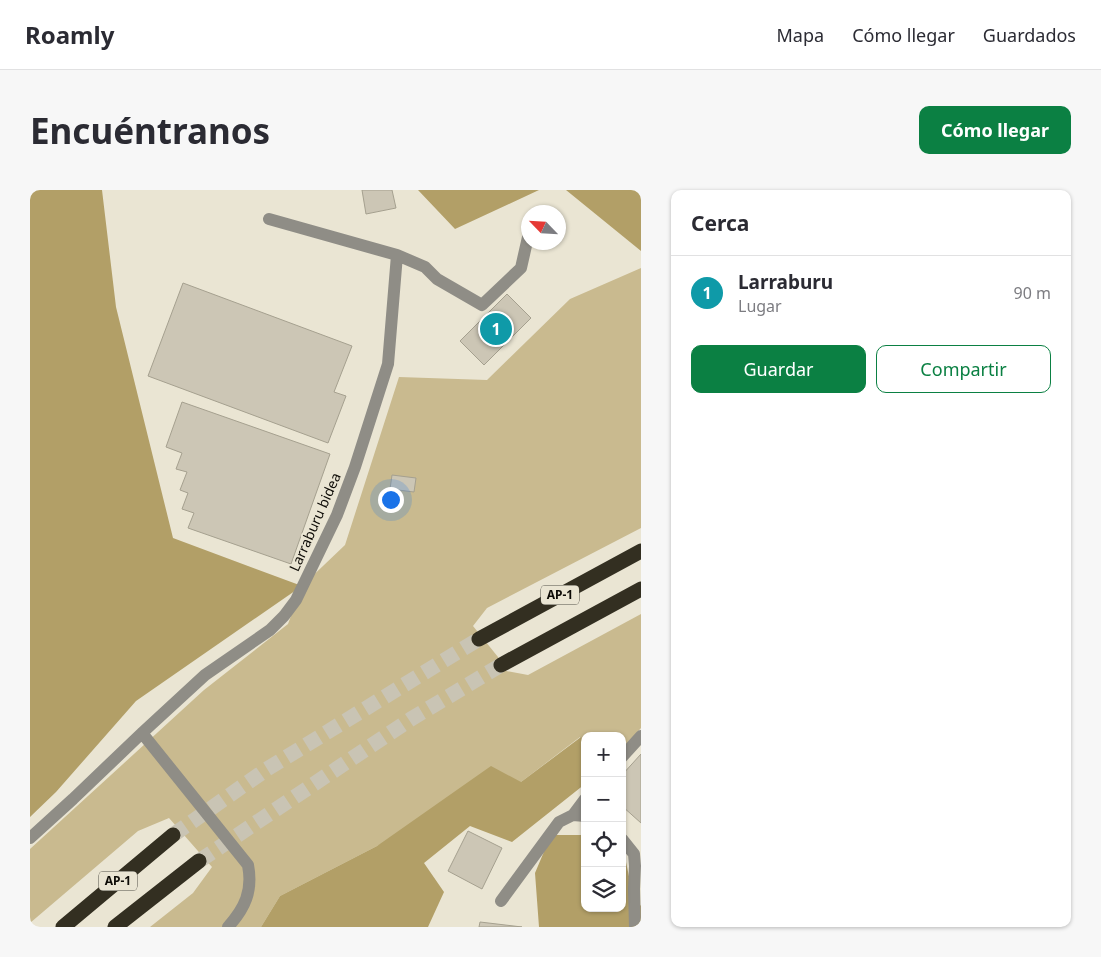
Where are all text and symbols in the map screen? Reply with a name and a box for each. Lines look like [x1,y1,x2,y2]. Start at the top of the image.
text: Roamly [25,18,114,51]
text: Mapa [777,23,824,47]
text: Cómo llegar [852,23,955,47]
text: Guardados [983,23,1076,47]
button: Cómo llegar [919,106,1071,154]
text: Encuéntranos [30,107,270,154]
north arrow [521,205,566,250]
text: Cerca [691,209,749,237]
text: Larraburu [738,269,833,295]
text: 1 [702,282,712,304]
text: 90 m [1014,282,1051,304]
text: Lugar [738,295,782,317]
pin: 1 [480,310,512,348]
button: Guardar [691,345,866,393]
button: Compartir [876,345,1051,393]
street label: Larraburu bidea [284,469,345,574]
your location [378,487,404,513]
road number: AP-1 [541,586,579,604]
map controls [581,732,626,912]
button: + [581,732,626,777]
button: − [581,777,626,822]
button: locate [581,822,626,867]
button: layers [581,867,626,912]
road number: AP-1 [99,871,137,890]

